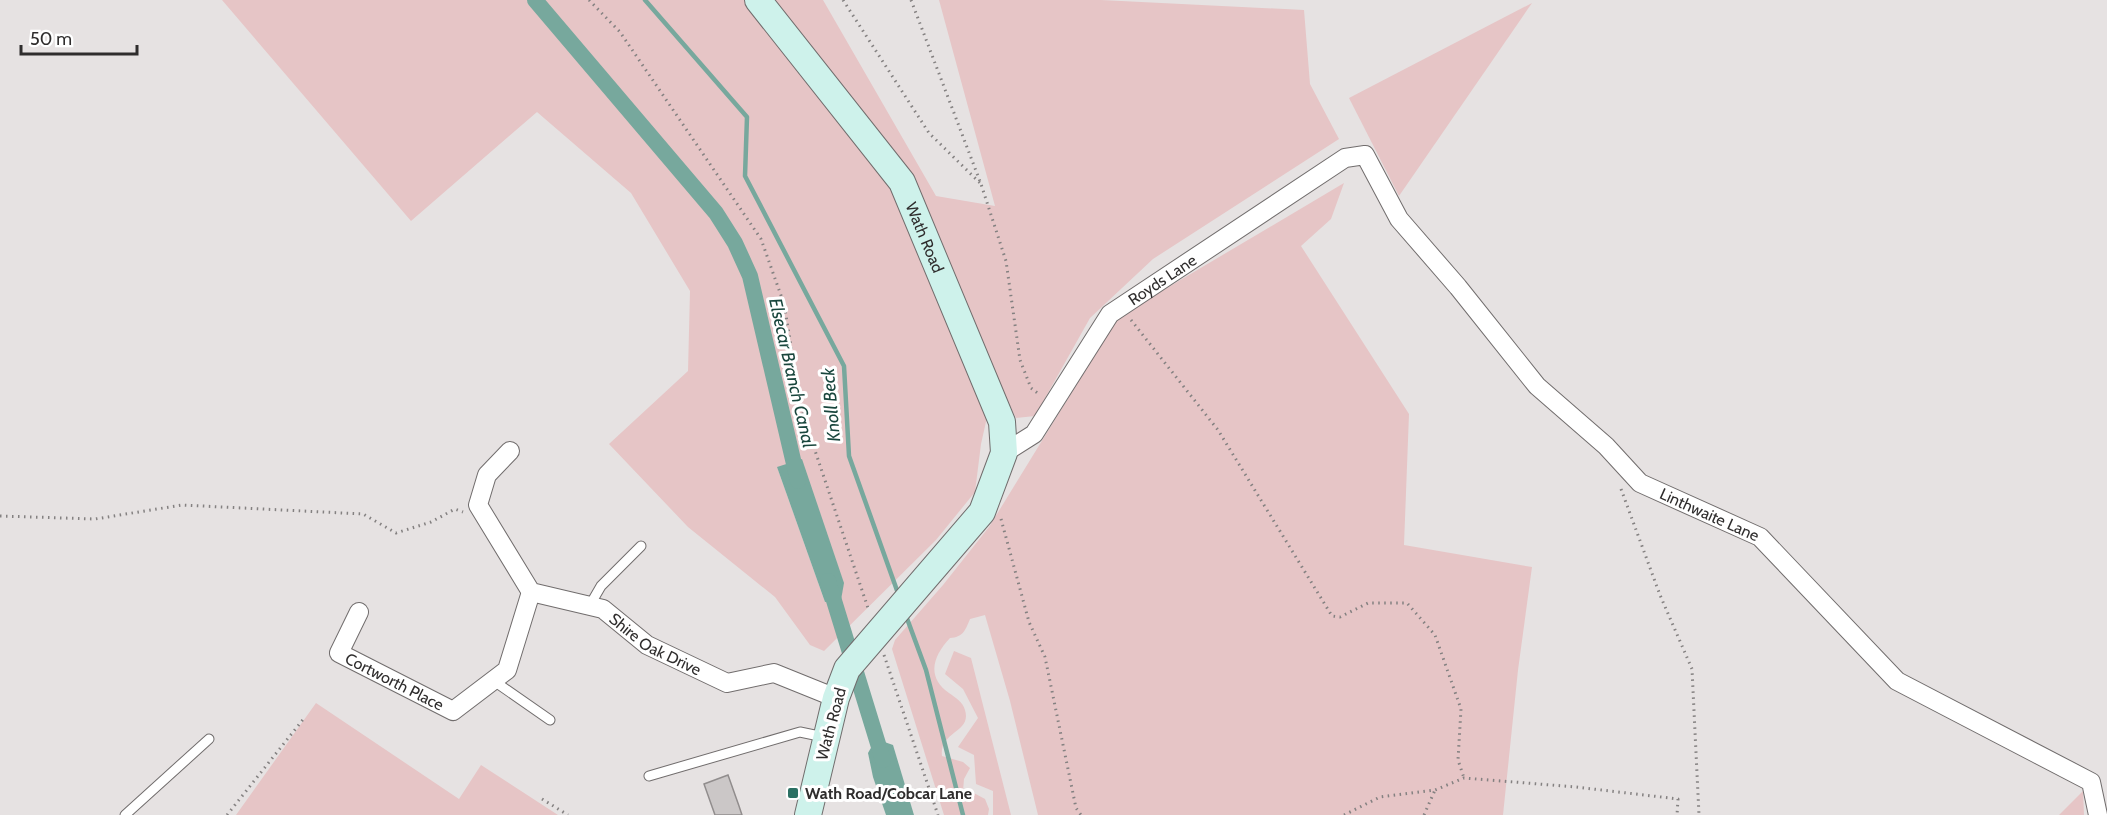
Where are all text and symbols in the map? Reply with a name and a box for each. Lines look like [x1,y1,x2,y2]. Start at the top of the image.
scale bar [21,18,136,56]
text: 50 m [30,28,72,50]
street label: Wath Road [902,199,948,275]
street label: Royds Lane [1124,250,1200,309]
water label: Elsecar Branch Canal [764,296,820,451]
water label: Knoll Beck [817,366,845,443]
street label: Linthwaite Lane [1657,484,1762,545]
street label: Shire Oak Drive [606,609,704,679]
street label: Cortworth Place [342,648,447,714]
street label: Wath Road [812,686,850,762]
place label: Wath Road/Cobcar Lane [805,784,972,803]
marker: Wath Road/Cobcar Lane [786,786,800,800]

